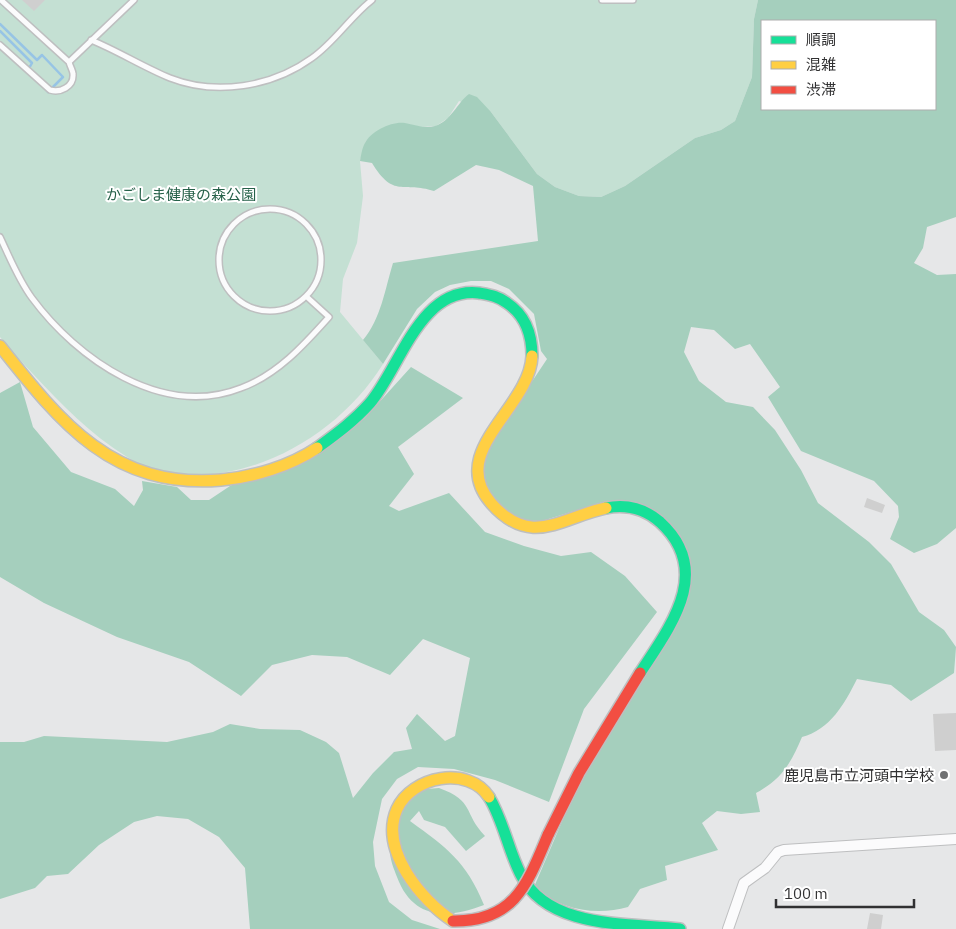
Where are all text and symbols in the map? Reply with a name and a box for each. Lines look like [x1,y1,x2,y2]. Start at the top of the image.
legend [761,20,936,110]
text: 順調 [806,30,836,49]
text: 混雑 [806,55,836,74]
text: 渋滞 [806,80,836,99]
park label: かごしま健康の森公園 [106,185,256,204]
place label: 鹿児島市立河頭中学校 [784,766,934,785]
marker: 鹿児島市立河頭中学校 [938,769,950,781]
scale bar [776,876,914,908]
text: 100 m [784,884,828,903]

